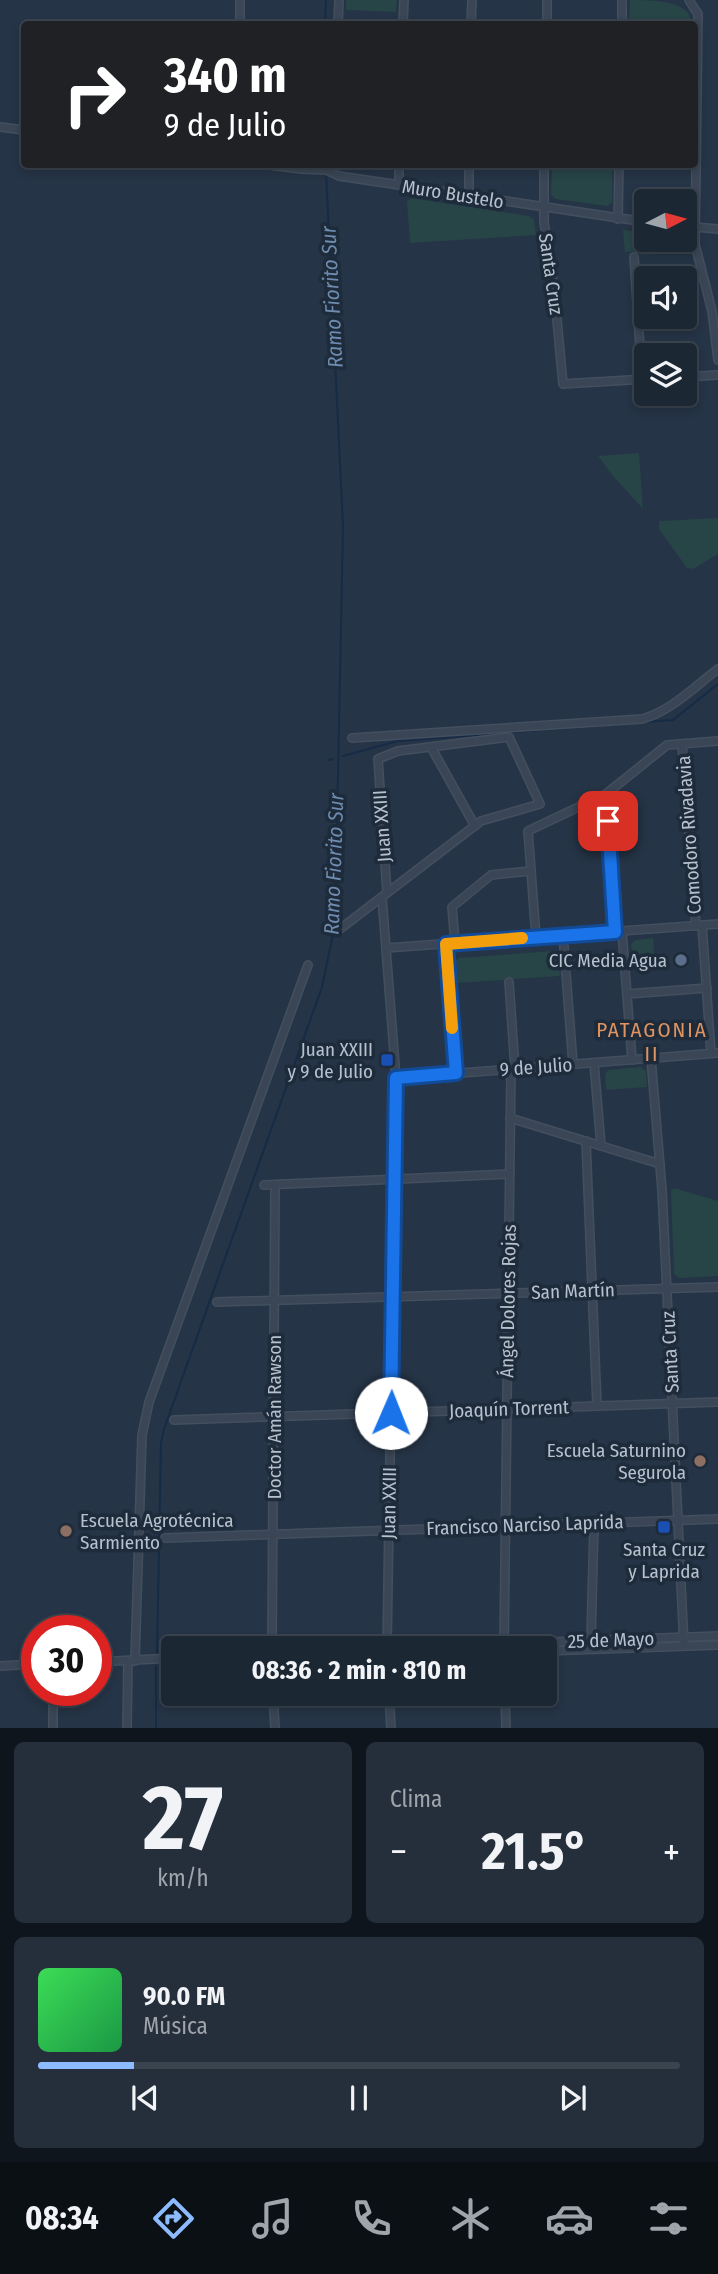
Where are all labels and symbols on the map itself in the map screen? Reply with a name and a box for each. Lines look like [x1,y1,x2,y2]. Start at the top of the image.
street label: Muro Bustelo [400,175,506,213]
north arrow [634,189,696,252]
water label: Ramo Fiorito Sur [315,225,349,368]
street label: Santa Cruz [534,232,568,317]
street label: Comodoro Rivadavia [672,755,706,915]
street label: Juan XXIII [368,789,396,863]
pin [578,791,638,851]
water label: Ramo Fiorito Sur [319,792,349,935]
place label: CIC Media Agua [549,949,667,972]
marker: CIC Media Agua [673,952,689,968]
district label: PATAGONIA II [596,1017,708,1067]
place label: Juan XXIII y 9 de Julio [287,1038,373,1083]
marker: Juan XXIII y 9 de Julio [379,1052,395,1068]
street label: 9 de Julio [499,1053,573,1081]
street label: Ángel Dolores Rojas [495,1224,521,1378]
street label: San Martín [531,1278,615,1304]
street label: Santa Cruz [656,1310,684,1394]
street label: Doctor Amán Rawson [263,1335,286,1499]
position arrow [354,1376,428,1450]
street label: Joaquín Torrent [449,1395,570,1423]
place label: Escuela Saturnino Segurola [547,1439,686,1484]
marker: Escuela Saturnino Segurola [692,1453,708,1469]
street label: Juan XXIII [377,1467,401,1539]
place label: Escuela Agrotécnica Sarmiento [80,1509,233,1554]
street label: Francisco Narciso Laprida [426,1510,624,1540]
marker: Santa Cruz y Laprida [656,1519,672,1535]
marker: Escuela Agrotécnica Sarmiento [58,1523,74,1539]
place label: Santa Cruz y Laprida [623,1538,706,1583]
speed limit sign: 30 [21,1615,112,1706]
street label: 25 de Mayo [567,1627,655,1653]

